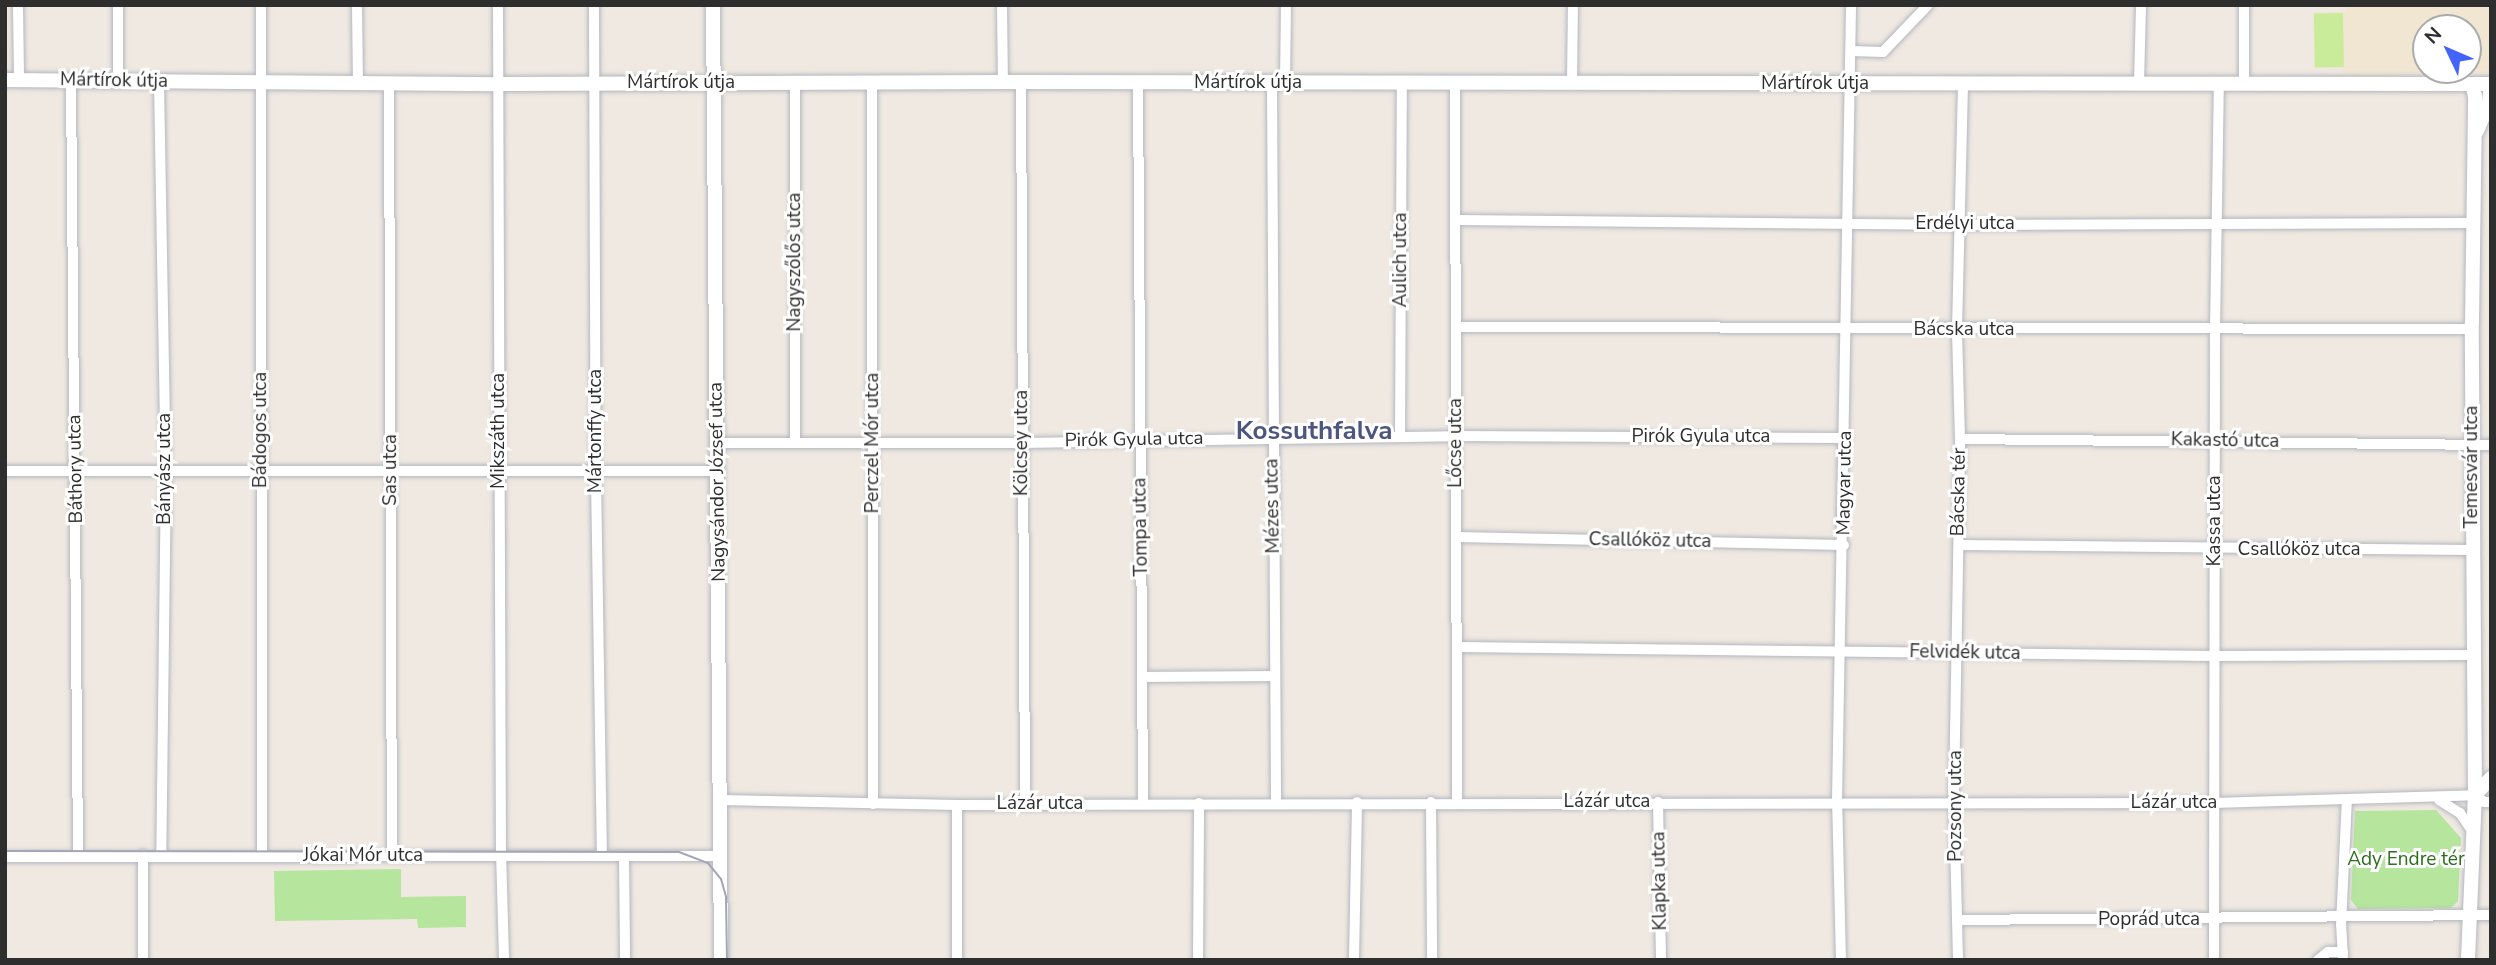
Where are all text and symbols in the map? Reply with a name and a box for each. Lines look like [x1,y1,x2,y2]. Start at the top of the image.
north arrow [2412,14,2482,84]
text: N [2419,22,2448,50]
street label: Mártírok útja [60,69,168,93]
street label: Mártírok útja [627,72,735,94]
street label: Mártírok útja [1194,72,1302,94]
street label: Mártírok útja [1761,73,1869,95]
street label: Nagyszőlős utca [784,192,806,332]
street label: Aulich utca [1390,212,1412,308]
street label: Erdélyi utca [1915,213,2015,235]
street label: Bácska utca [1913,319,2015,341]
street label: Mártonffy utca [585,369,607,493]
street label: Bádogos utca [250,372,272,488]
street label: Mikszáth utca [488,373,510,489]
street label: Perczel Mór utca [862,373,884,513]
street label: Nagysándor József utca [705,382,731,582]
street label: Kölcsey utca [1011,390,1033,496]
street label: Lőcse utca [1445,398,1467,488]
street label: Temesvár utca [2461,406,2483,528]
street label: Bányász utca [154,413,176,525]
street label: Báthory utca [64,414,88,524]
district label: Kossuthfalva [1236,415,1392,447]
street label: Pirók Gyula utca [1632,426,1770,448]
street label: Pirók Gyula utca [1064,427,1204,453]
street label: Kakastó utca [2171,429,2279,453]
street label: Magyar utca [1833,430,1857,536]
street label: Sas utca [380,434,402,506]
street label: Bácska tér [1947,447,1971,537]
street label: Mézes utca [1261,458,1285,554]
street label: Kassa utca [2204,475,2226,567]
street label: Tompa utca [1129,477,1153,577]
street label: Csallóköz utca [1588,529,1712,553]
street label: Csallóköz utca [2238,539,2360,561]
street label: Felvidék utca [1909,641,2021,665]
street label: Pozsony utca [1945,750,1967,862]
street label: Lázár utca [1564,791,1650,813]
street label: Lázár utca [2131,792,2217,814]
street label: Lázár utca [997,793,1083,815]
street label: Klapka utca [1648,831,1672,931]
street label: Jókai Mór utca [303,845,423,867]
park label: Ady Endre tér [2347,849,2465,871]
street label: Poprád utca [2098,909,2200,931]

